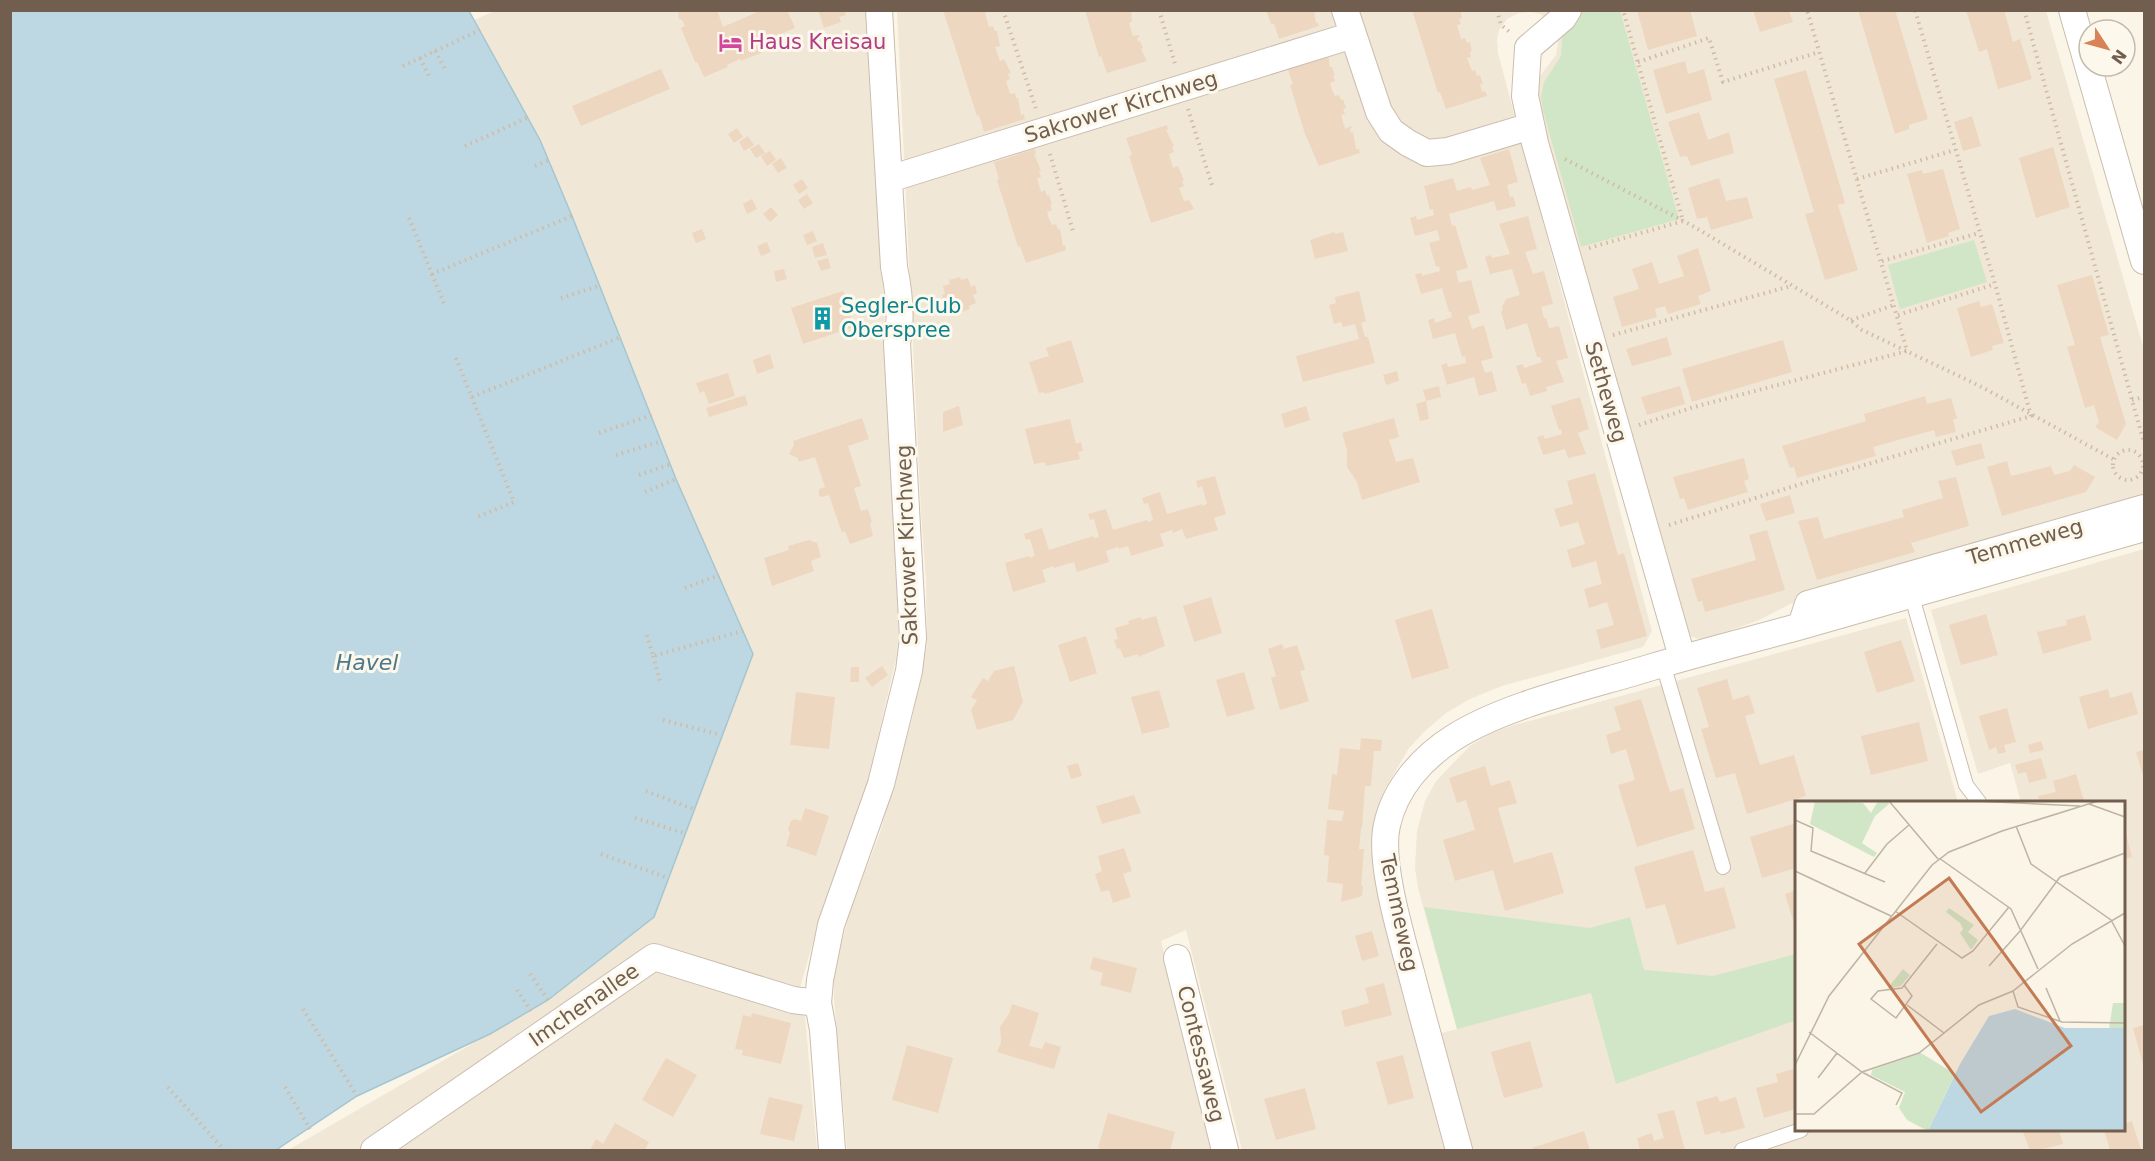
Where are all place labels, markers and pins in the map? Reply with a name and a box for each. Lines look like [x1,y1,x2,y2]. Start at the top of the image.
hotel icon: Haus Kreisau [718,29,744,55]
place label: Haus Kreisau [749,30,886,54]
place label: Segler-Club Oberspree [841,294,961,342]
building icon: Segler-Club Oberspree [810,305,836,331]

